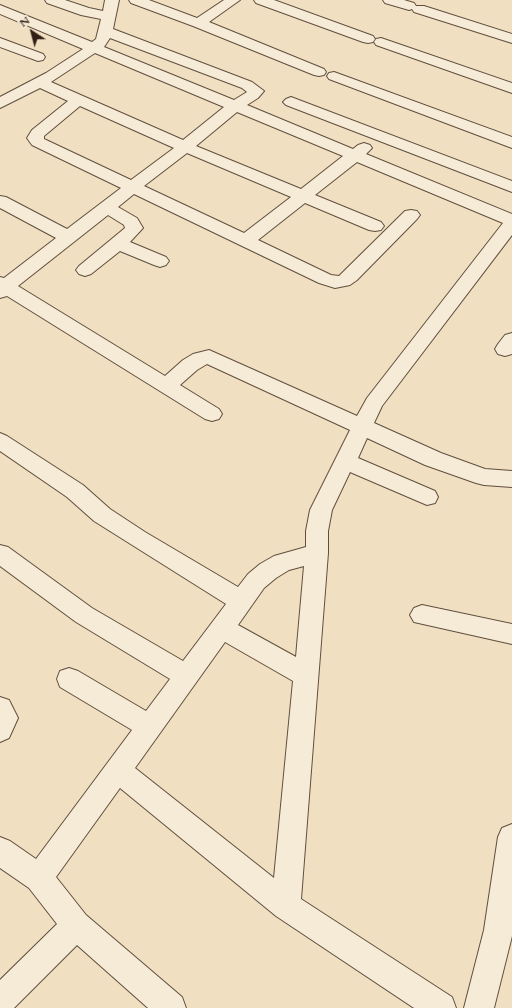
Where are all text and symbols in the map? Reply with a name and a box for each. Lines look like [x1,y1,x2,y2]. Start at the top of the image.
north arrow [12,12,52,52]
text: N [16,13,33,31]

